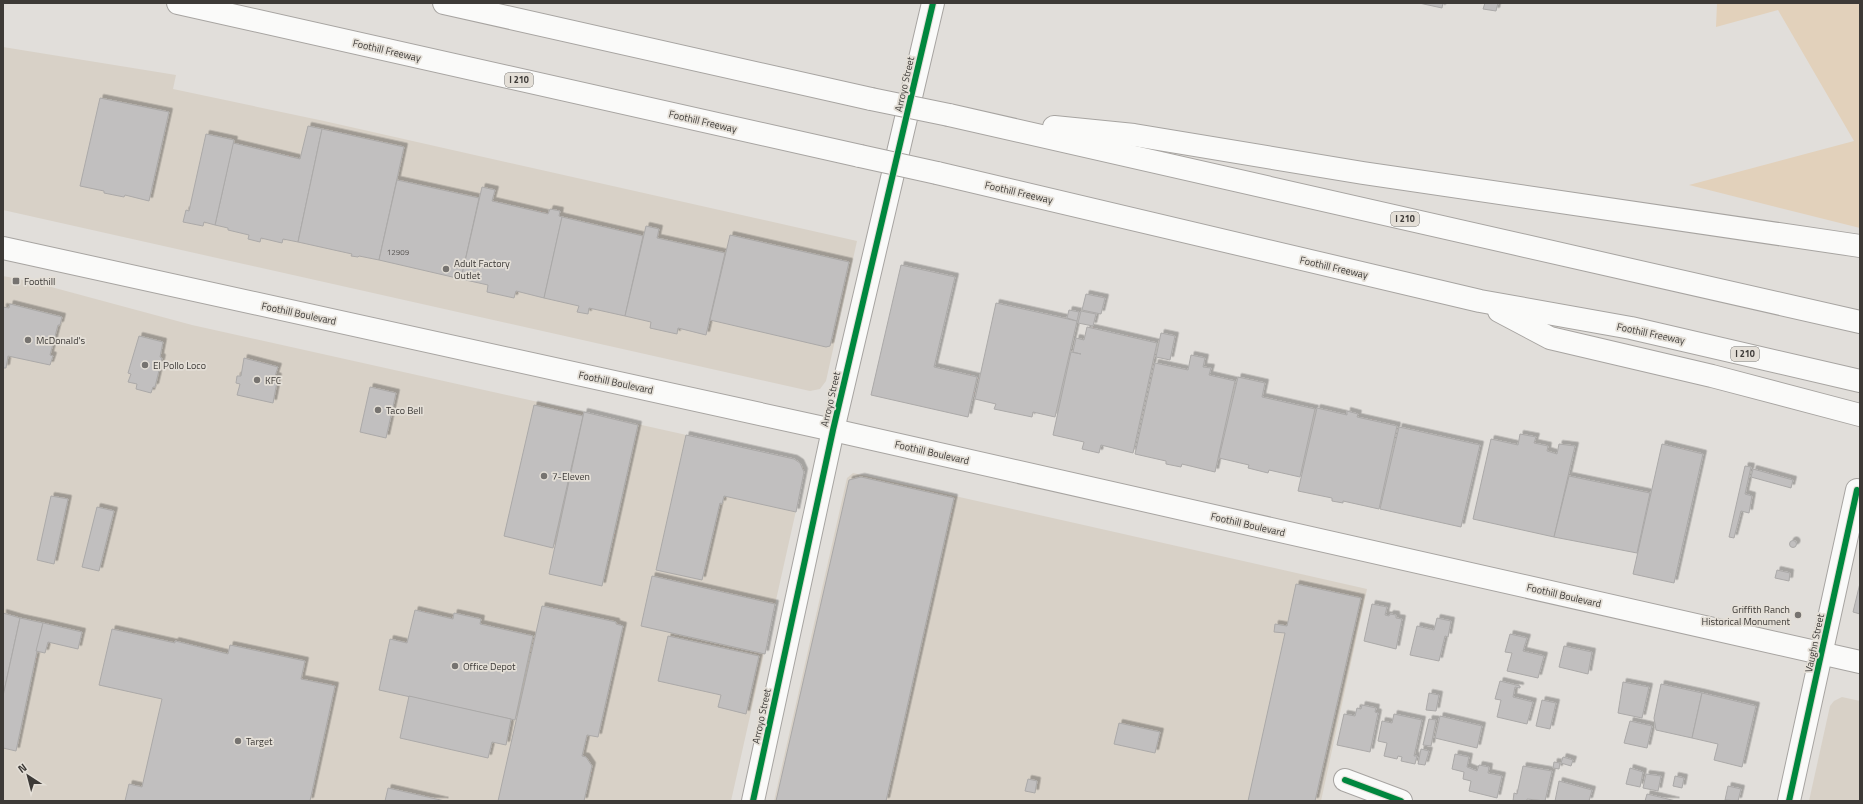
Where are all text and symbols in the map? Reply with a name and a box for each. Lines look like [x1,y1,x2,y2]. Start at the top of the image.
street label: Foothill Freeway [351,35,423,66]
street label: Arroyo Street [891,55,918,113]
road number: I 210 [505,73,533,87]
street label: Foothill Freeway [667,106,739,137]
street label: Foothill Freeway [983,177,1055,208]
road number: I 210 [1391,212,1419,226]
house number: 12909 [387,246,410,258]
street label: Foothill Freeway [1298,252,1370,283]
place label: Adult Factory Outlet [454,256,510,283]
marker: Adult Factory Outlet [441,264,451,274]
place label: Foothill [24,274,55,289]
marker: Foothill [11,276,21,286]
street label: Foothill Boulevard [260,298,338,329]
street label: Foothill Freeway [1615,319,1687,348]
place label: McDonald's [36,333,85,348]
marker: McDonald's [23,335,33,345]
road number: I 210 [1731,347,1759,361]
place label: El Pollo Loco [153,358,206,373]
marker: El Pollo Loco [140,360,150,370]
street label: Foothill Boulevard [577,367,655,398]
street label: Arroyo Street [817,370,844,428]
place label: KFC [265,373,282,388]
marker: KFC [252,375,262,385]
place label: Taco Bell [386,403,423,418]
marker: Taco Bell [373,405,383,415]
street label: Foothill Boulevard [893,437,971,468]
place label: 7-Eleven [552,469,590,484]
marker: 7-Eleven [539,471,549,481]
street label: Foothill Boulevard [1209,509,1287,540]
street label: Foothill Boulevard [1525,580,1603,611]
place label: Griffith Ranch Historical Monument [1702,602,1790,629]
marker: Griffith Ranch Historical Monument [1793,610,1803,620]
street label: Vaughn Street [1801,612,1828,674]
place label: Office Depot [463,659,516,674]
marker: Office Depot [450,661,460,671]
street label: Arroyo Street [748,687,775,745]
place label: Target [246,734,273,749]
marker: Target [233,736,243,746]
north arrow [8,756,48,796]
text: N [14,759,30,777]

